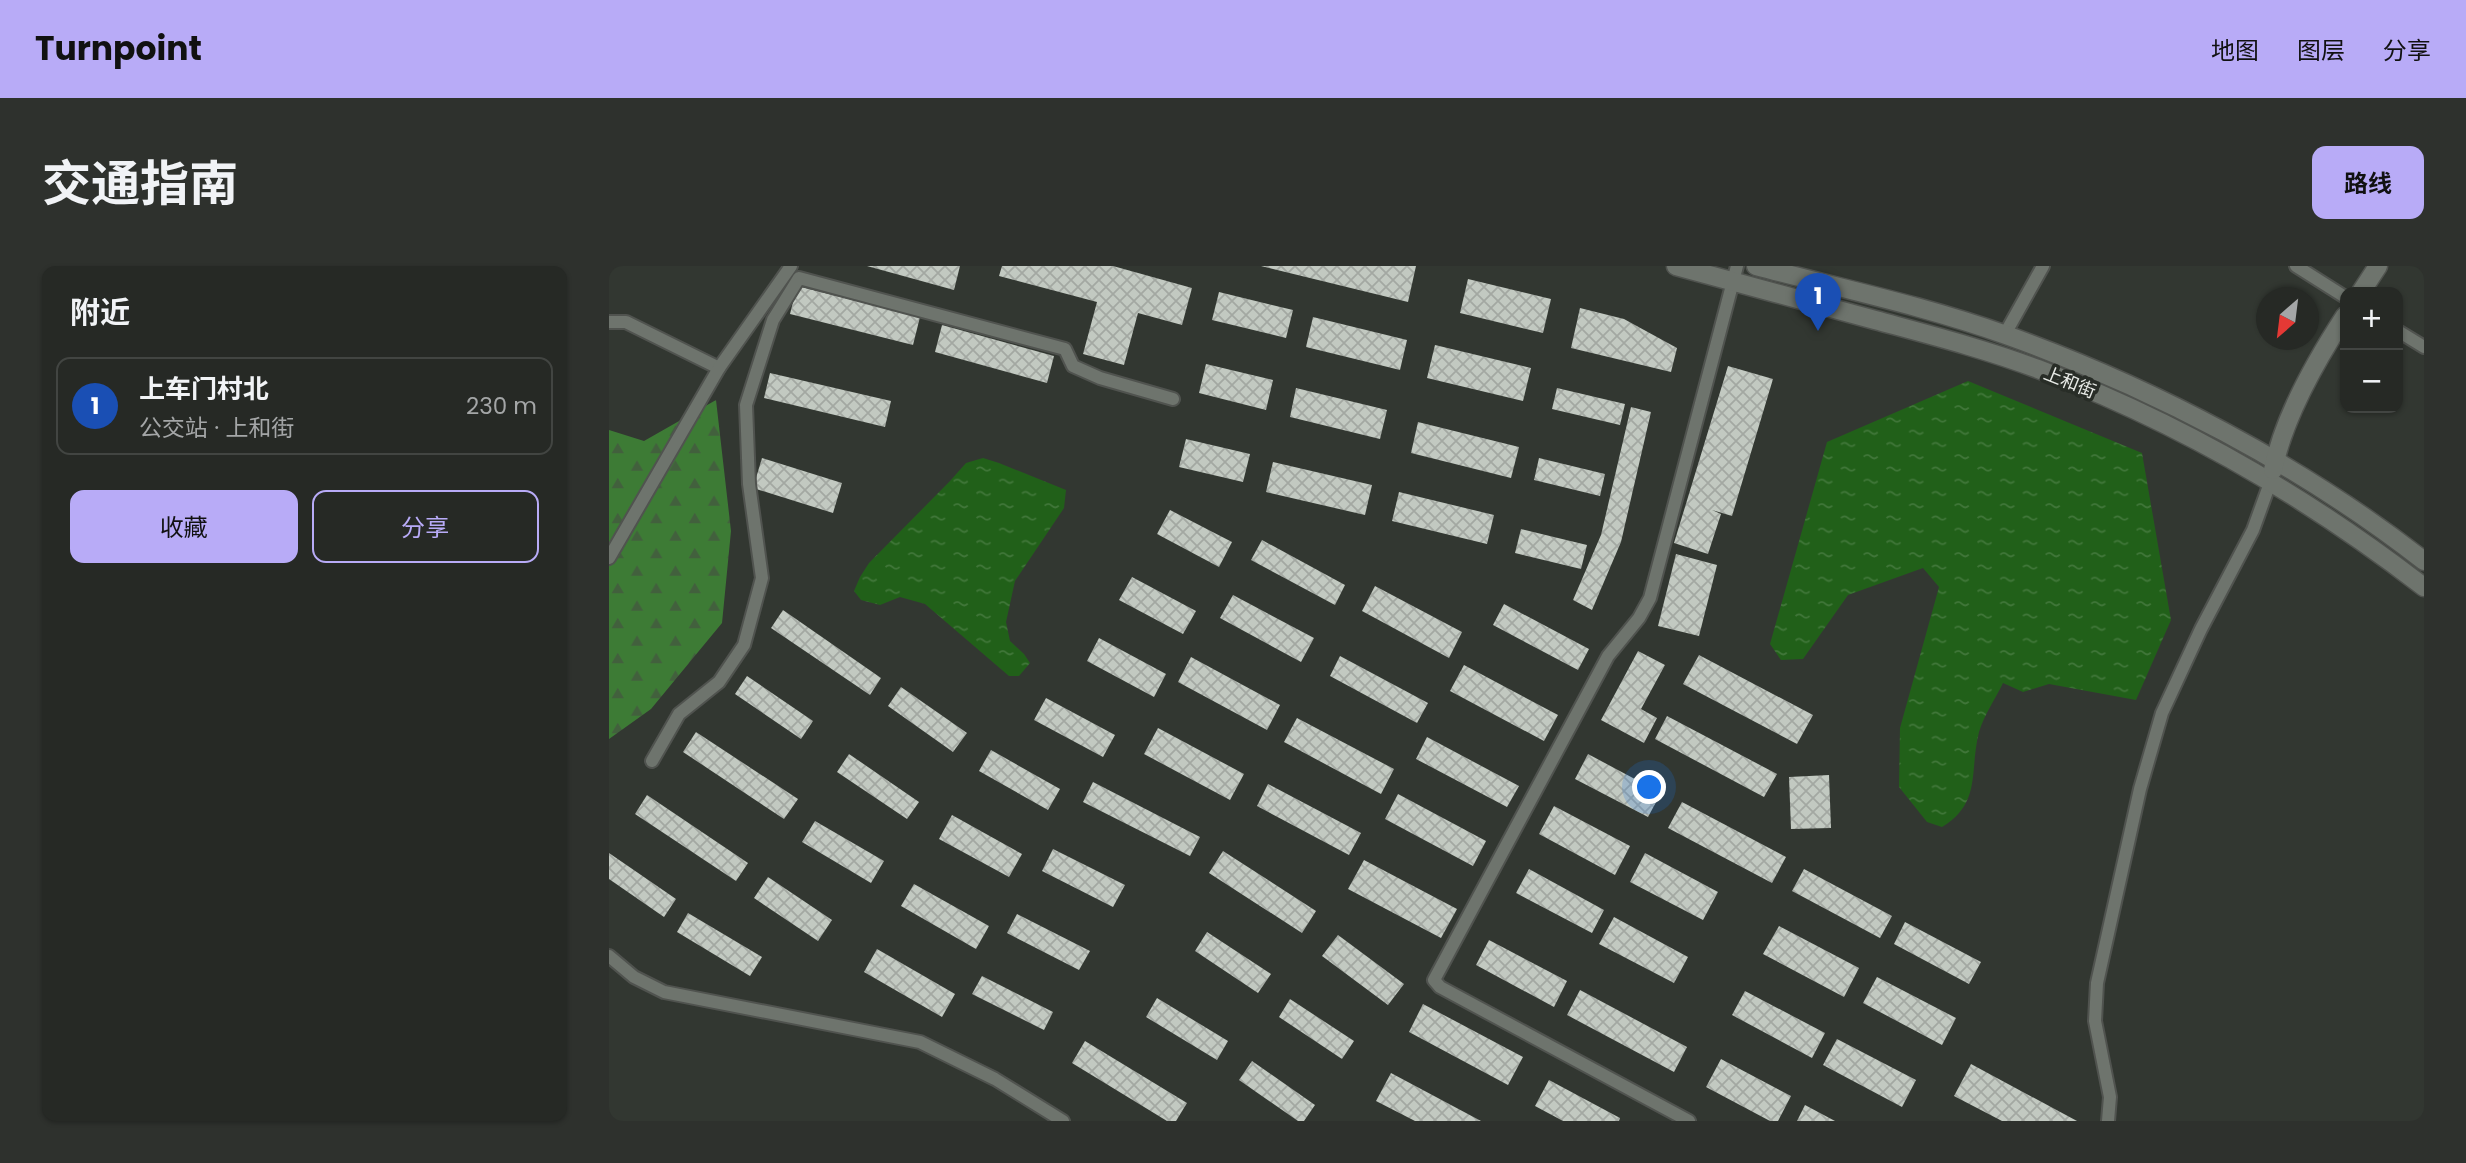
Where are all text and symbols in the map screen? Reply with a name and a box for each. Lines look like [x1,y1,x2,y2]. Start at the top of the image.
text: Turnpoint [35,25,202,72]
text: 地图 [2211,34,2259,67]
text: 图层 [2297,34,2345,67]
text: 分享 [2383,34,2431,67]
button: 路线 [2312,146,2424,219]
text: 交通指南 [42,150,238,218]
pin: 1 [1795,273,1841,331]
north arrow [2256,287,2319,350]
map controls [2340,287,2403,413]
button: + [2340,287,2403,350]
text: 附近 [70,291,130,334]
button: − [2340,350,2403,413]
street label: 上和街 [2040,360,2100,404]
text: 上车门村北 [139,371,269,407]
text: 1 [91,390,99,422]
text: 230 m [466,390,537,422]
text: 公交站 · 上和街 [139,412,294,444]
button: 收藏 [70,490,298,563]
button: 分享 [312,490,539,563]
your location [1632,770,1666,804]

